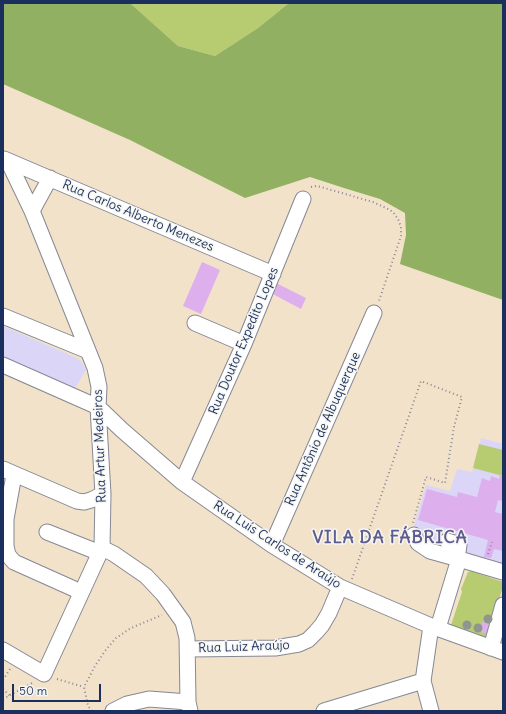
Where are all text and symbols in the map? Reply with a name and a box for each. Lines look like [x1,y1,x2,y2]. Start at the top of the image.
street label: Rua Carlos Alberto Menezes [60,177,216,255]
street label: Rua Doutor Expedito Lopes [206,265,282,417]
street label: Rua Antônio de Albuquerque [282,350,364,508]
street label: Rua Artur Medeiros [90,389,110,503]
street label: Rua Luís Carlos de Araújo [210,498,344,592]
district label: VILA DA FÁBRICA [312,528,468,548]
street label: Rua Luiz Araújo [198,638,290,656]
scale bar [14,676,103,702]
text: 50 m [19,683,47,698]

